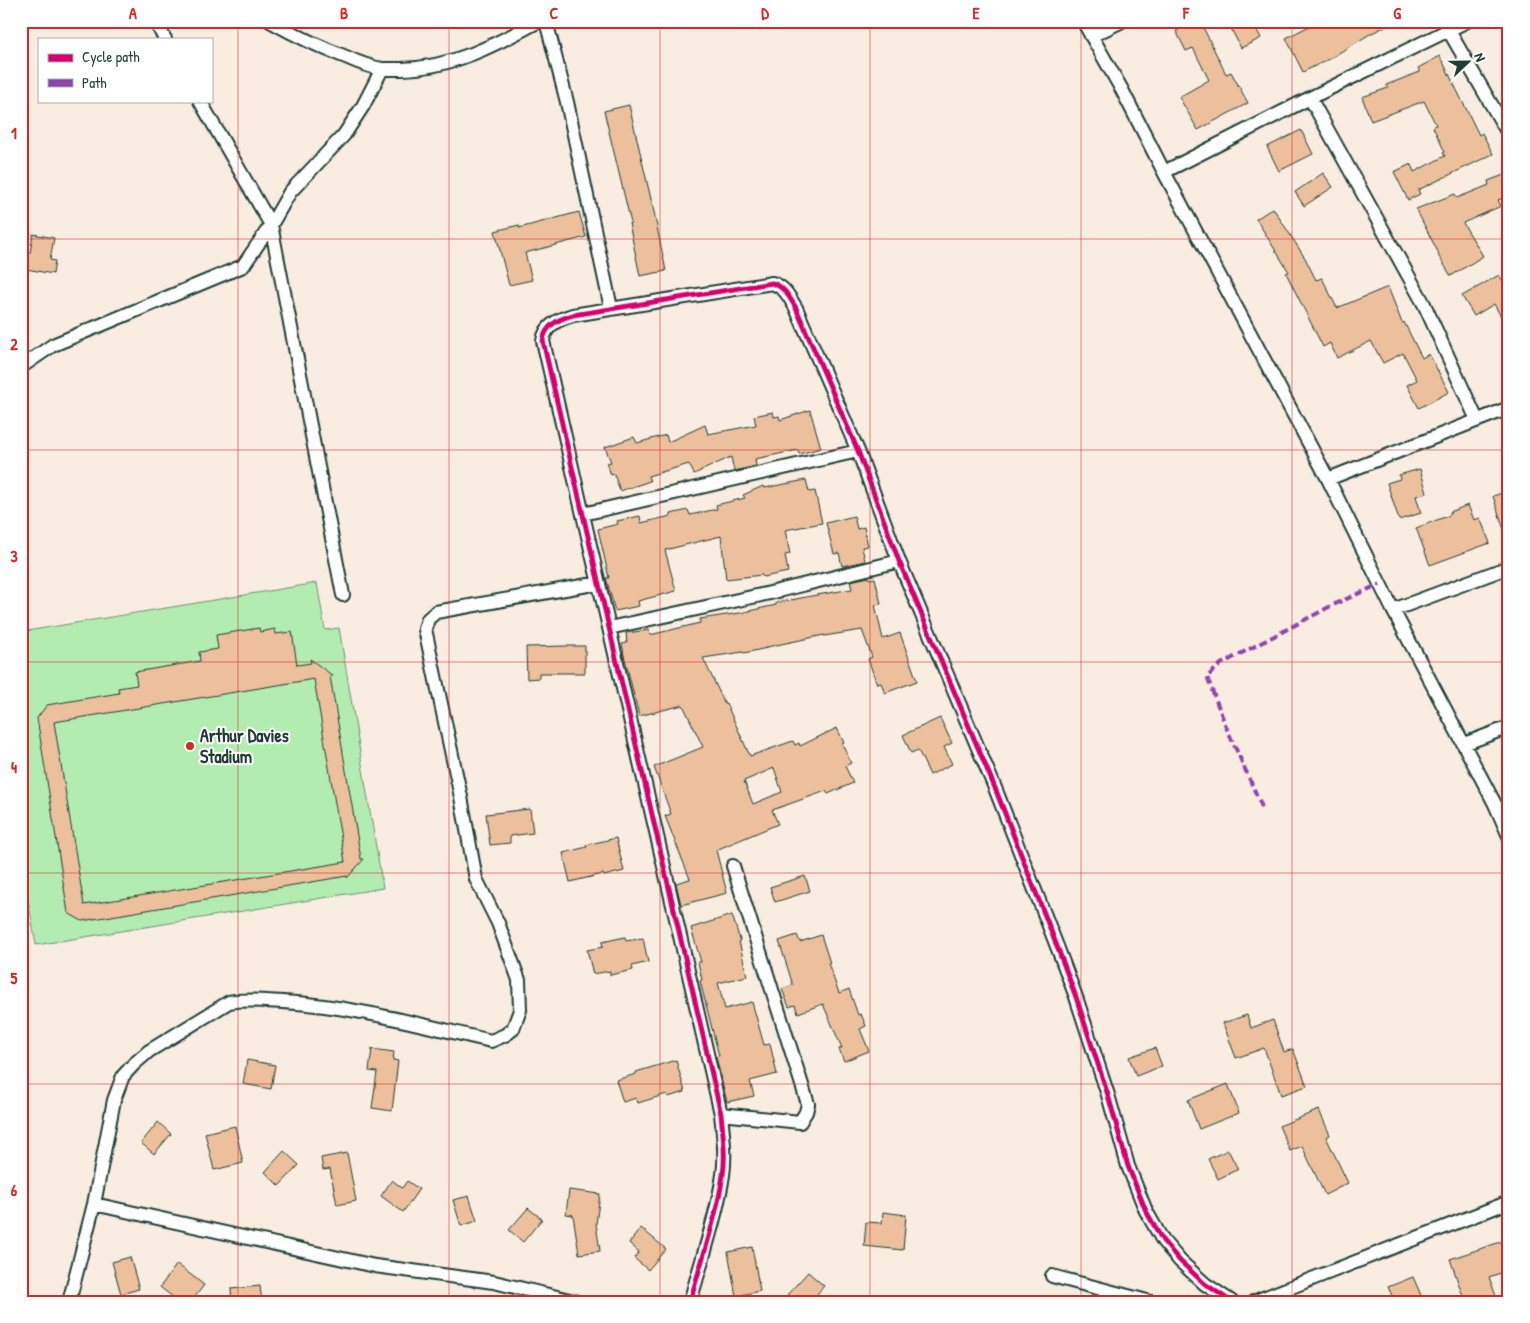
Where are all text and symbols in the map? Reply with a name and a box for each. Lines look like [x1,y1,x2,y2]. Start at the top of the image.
text: A [129,2,137,24]
text: B [340,2,348,24]
text: C [550,2,559,24]
text: D [761,2,769,24]
text: E [972,2,980,24]
text: F [1182,2,1190,24]
text: G [1393,2,1401,24]
legend [38,38,212,102]
north arrow [1442,38,1492,88]
text: Cycle path [82,46,140,67]
text: N [1470,50,1491,64]
text: Path [82,72,107,93]
text: 1 [11,122,17,144]
text: 2 [10,333,18,355]
text: 3 [10,545,18,567]
place label: Arthur Davies Stadium [200,723,289,769]
marker: Arthur Davies Stadium [184,740,196,752]
text: 4 [11,756,17,778]
text: 5 [11,967,18,989]
text: 6 [11,1179,18,1201]

